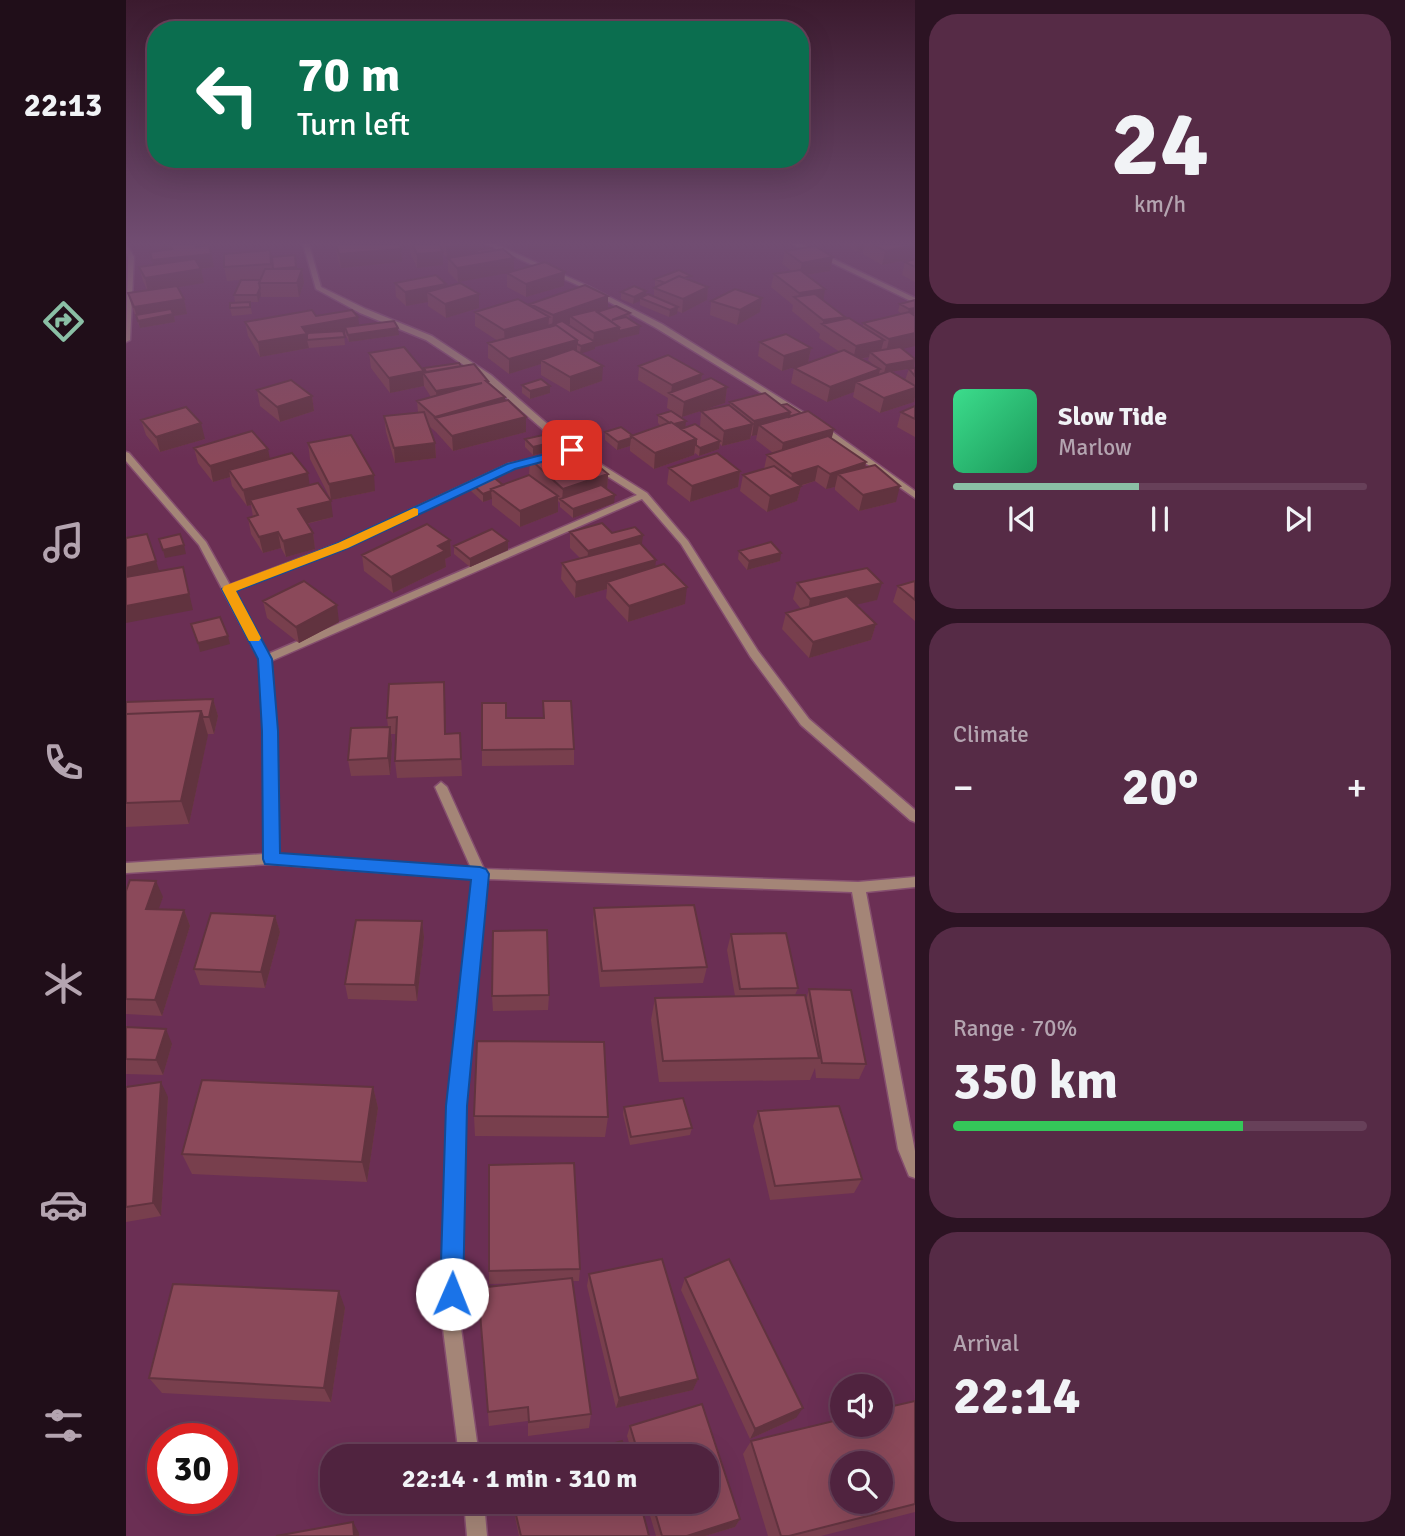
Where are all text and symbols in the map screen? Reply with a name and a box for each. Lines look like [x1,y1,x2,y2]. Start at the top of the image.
text: 70 m [297,45,400,105]
icon: left [182,49,273,140]
text: 22:13 [24,86,102,125]
text: 24 [1111,88,1209,201]
text: Turn left [297,105,410,144]
text: km/h [1134,190,1186,219]
icon: directions [39,297,88,346]
text: Slow Tide [1058,401,1167,433]
pin [542,420,602,480]
icon: arrive [553,431,591,469]
text: Marlow [1058,433,1132,462]
icon: previous [1003,500,1041,538]
icon: pause [1141,500,1179,538]
icon: next [1279,500,1317,538]
icon: music [39,518,88,567]
text: Climate [953,720,1029,749]
icon: phone [39,738,88,787]
text: 20° [1122,755,1198,819]
text: − [953,764,974,811]
text: + [1346,764,1367,811]
icon: climate [39,959,88,1008]
text: Range · 70% [953,1014,1077,1043]
text: 350 km [953,1049,1118,1113]
icon: car [39,1180,88,1229]
position arrow [415,1257,489,1331]
text: Arrival [953,1329,1019,1358]
text: 22:14 [953,1364,1081,1428]
map controls [830,1374,893,1514]
button: sound [830,1374,893,1437]
icon: filters [39,1401,88,1450]
speed limit sign: 30 [147,1423,238,1514]
button: search [830,1451,893,1514]
text: 22:14 · 1 min · 310 m [402,1463,637,1495]

